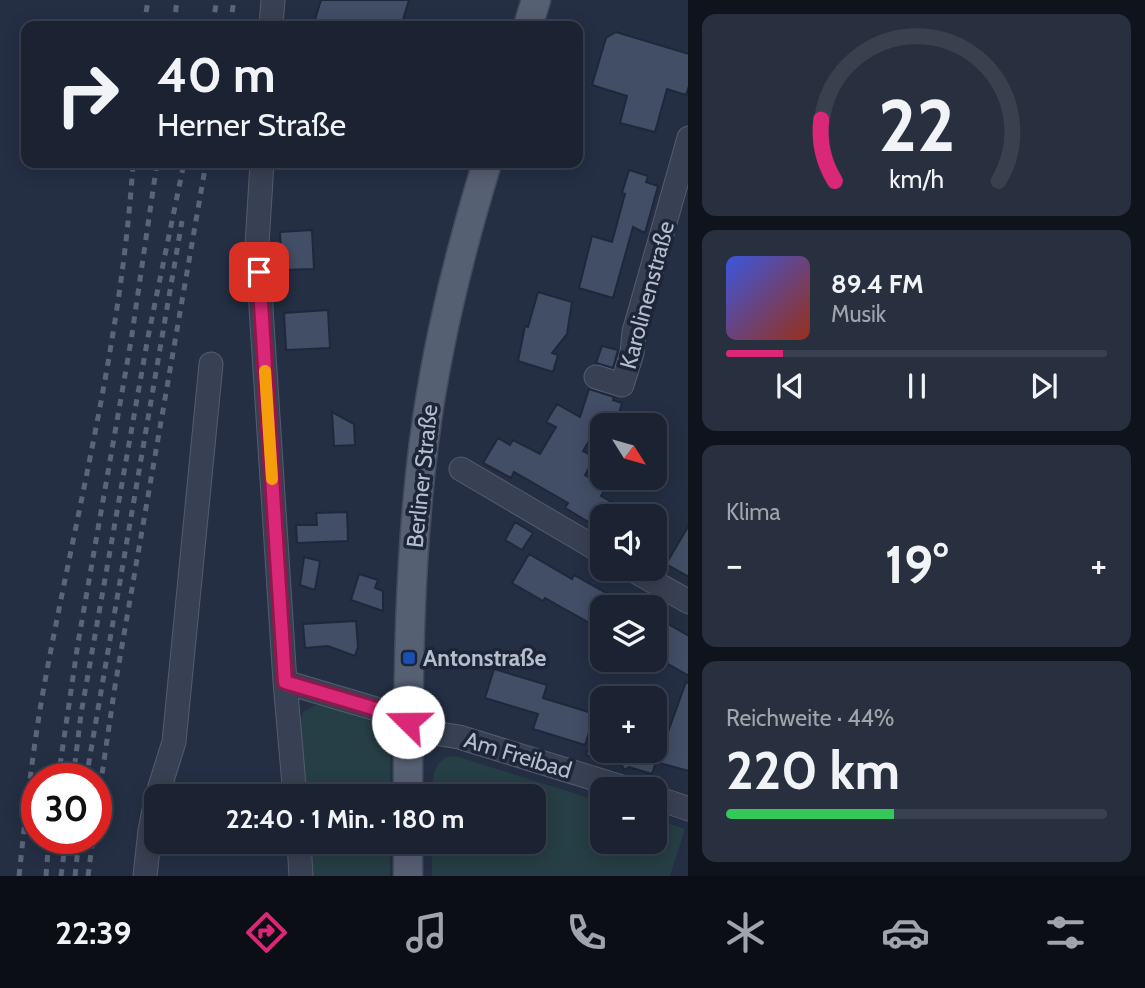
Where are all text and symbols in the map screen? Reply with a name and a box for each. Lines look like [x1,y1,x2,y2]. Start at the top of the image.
text: 40 m [157,45,276,104]
icon: right [42,49,133,140]
text: 22 [878,81,955,169]
text: Herner Straße [157,105,346,144]
text: km/h [889,164,944,194]
street label: Karolinenstraße [614,218,680,372]
pin [229,242,289,302]
icon: arrive [240,253,278,291]
text: 89.4 FM [831,268,924,300]
text: Musik [831,300,886,328]
icon: previous [771,367,809,405]
icon: pause [898,367,936,405]
icon: next [1025,367,1063,405]
street label: Berliner Straße [401,403,443,549]
north arrow [590,413,667,490]
map controls [590,413,667,854]
text: Klima [726,498,781,526]
button: sound [590,504,667,581]
text: 19° [885,533,948,596]
text: − [726,541,743,588]
text: + [1090,541,1107,588]
button: layers [590,595,667,672]
place label: Antonstraße [423,644,547,672]
marker: Antonstraße [401,650,417,666]
position arrow [371,685,445,759]
button: + [590,686,667,763]
text: Reichweite · 44% [726,704,895,732]
street label: Am Freibad [461,725,575,785]
text: 220 km [726,739,900,802]
speed limit sign: 30 [21,763,112,854]
button: − [590,777,667,854]
text: 22:40 · 1 Min. · 180 m [226,803,464,835]
icon: directions [242,908,291,957]
icon: music [402,908,451,957]
icon: phone [562,908,611,957]
icon: climate [721,908,770,957]
icon: car [881,908,930,957]
icon: filters [1041,908,1090,957]
text: 22:39 [55,913,132,952]

